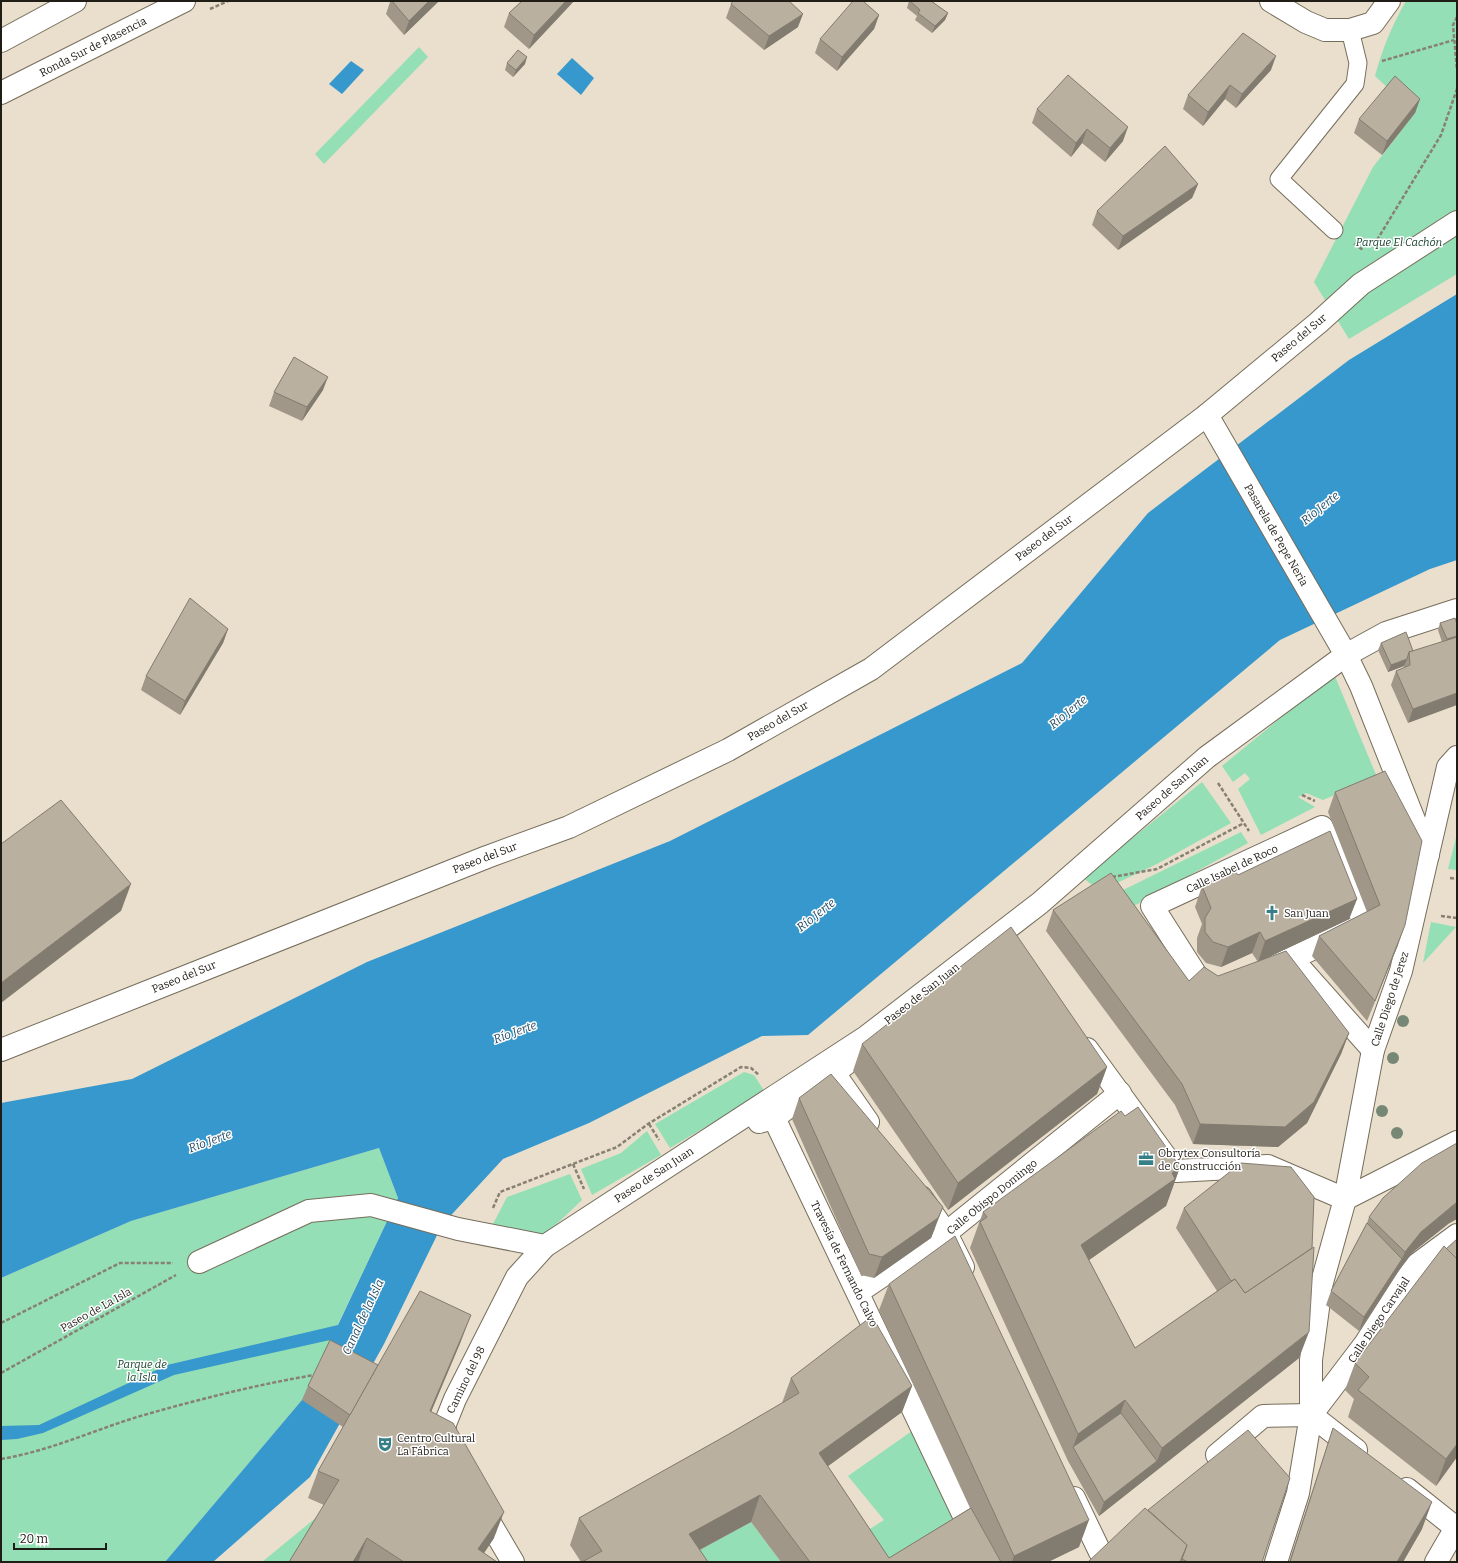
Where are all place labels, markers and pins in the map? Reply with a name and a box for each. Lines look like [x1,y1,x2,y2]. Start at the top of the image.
church icon: San Juan [1263,904,1281,922]
place label: San Juan [1284,907,1329,920]
place label: Obrytex Consultoría de Construcción [1158,1147,1261,1173]
office icon: Obrytex Consultoría de Construcción [1137,1150,1155,1168]
place label: Centro Cultural La Fábrica [397,1432,475,1458]
theatre icon: Centro Cultural La Fábrica [376,1435,394,1453]

